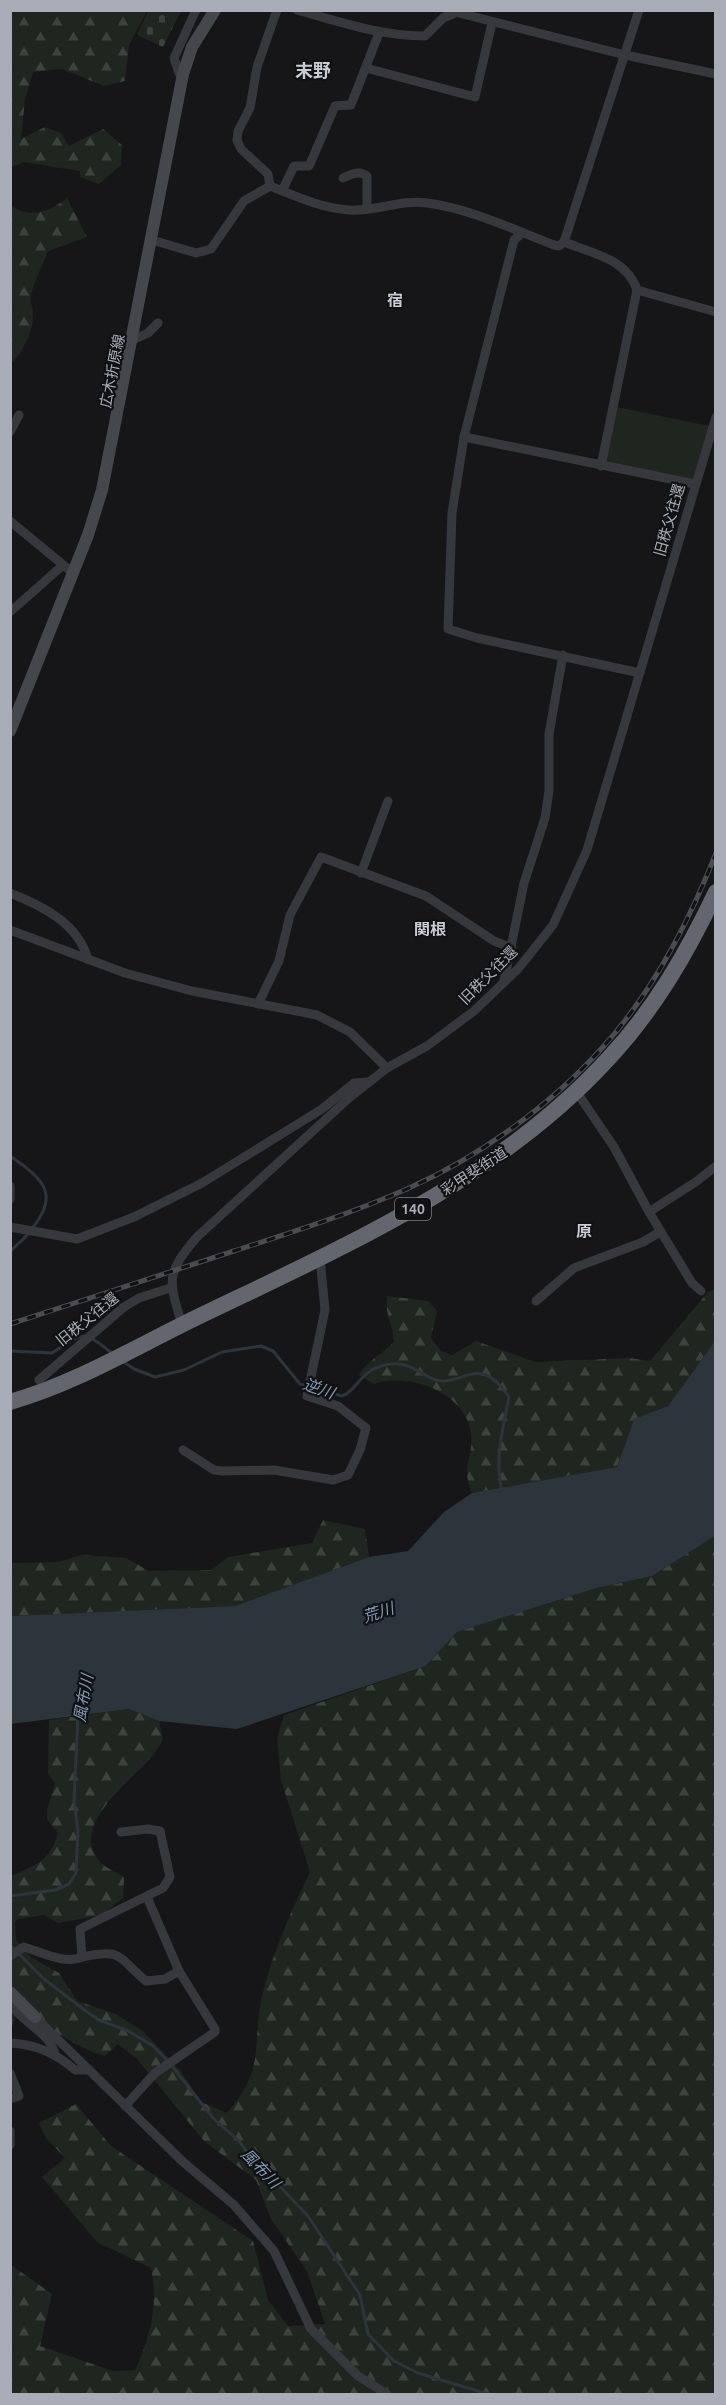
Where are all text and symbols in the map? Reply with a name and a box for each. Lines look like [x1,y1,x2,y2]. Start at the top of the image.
district label: 末野 [295,60,331,80]
district label: 宿 [387,291,403,309]
street label: 広木折原線 [96,333,128,409]
street label: 旧秩父往還 [650,482,688,558]
district label: 関根 [414,920,446,938]
street label: 旧秩父往還 [455,942,521,1008]
street label: 彩甲斐街道 [438,1143,510,1199]
road number: 140 [395,1198,431,1220]
district label: 原 [576,1222,592,1240]
street label: 旧秩父往還 [53,1289,121,1349]
water label: 逆川 [301,1374,339,1402]
water label: 荒川 [360,1598,398,1626]
water label: 風布川 [70,1671,96,1723]
water label: 風布川 [238,2144,286,2193]

